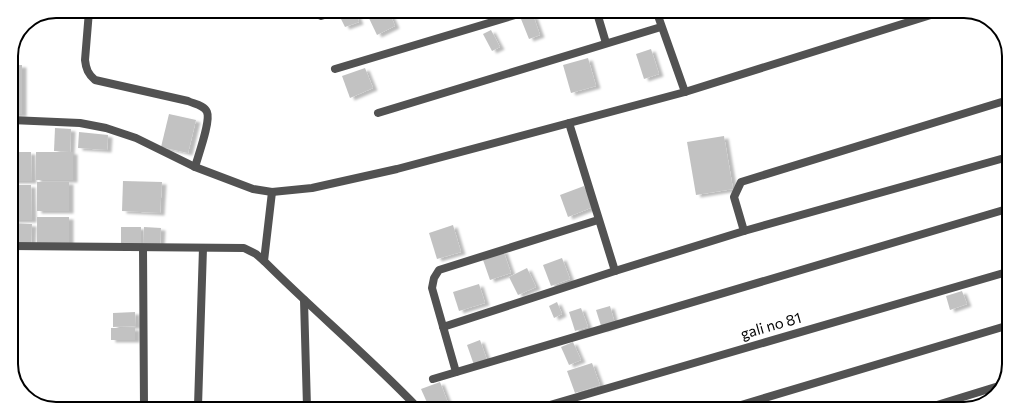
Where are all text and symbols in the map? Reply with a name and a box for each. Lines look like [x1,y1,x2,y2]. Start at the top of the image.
street label: gali no 81 [738,308,803,342]

